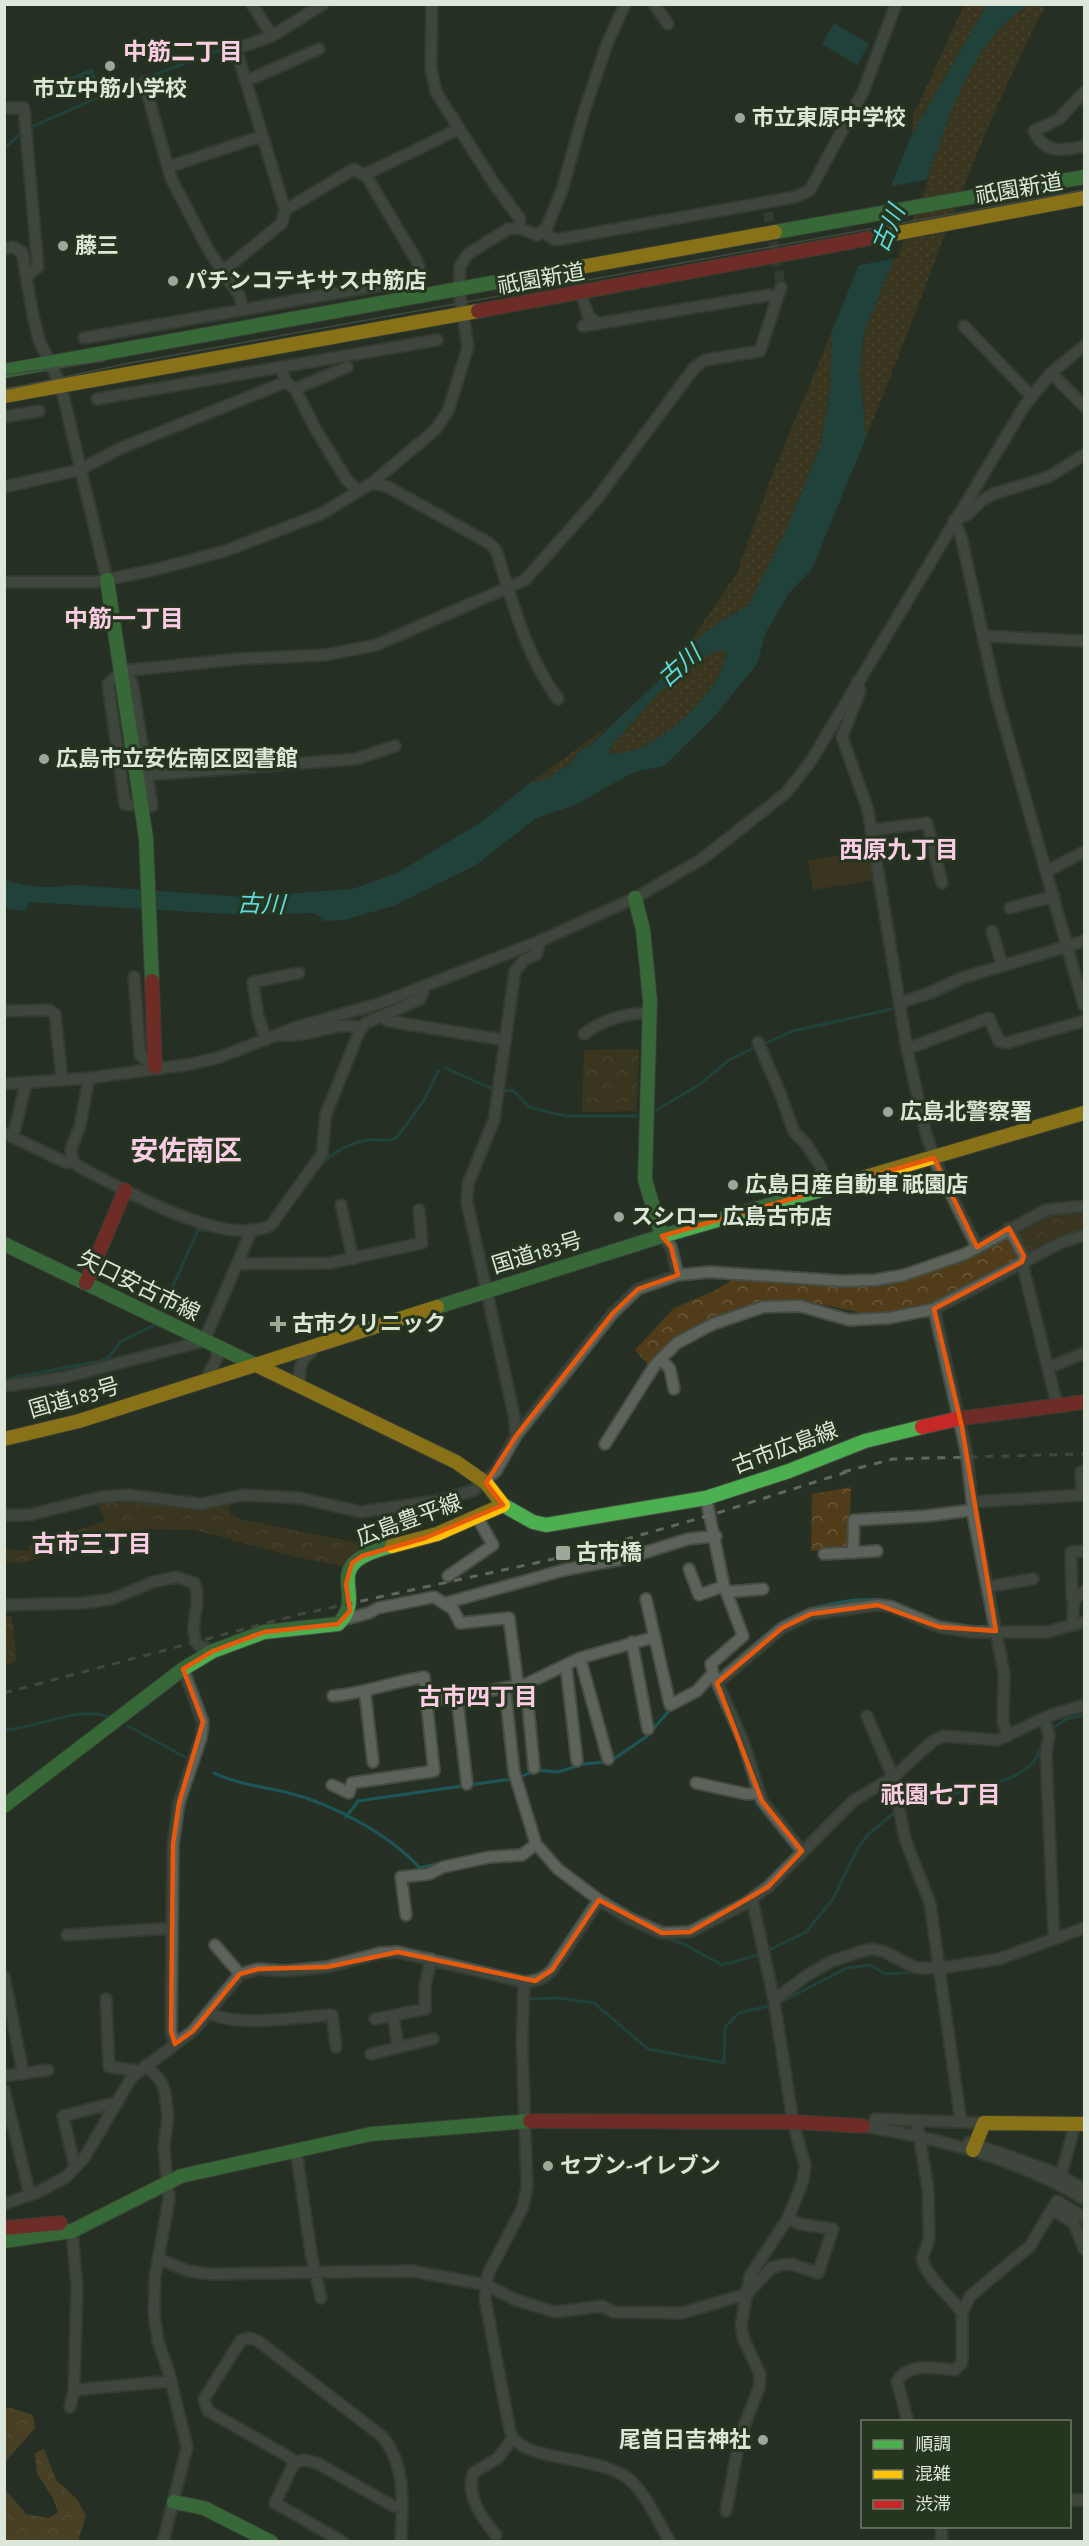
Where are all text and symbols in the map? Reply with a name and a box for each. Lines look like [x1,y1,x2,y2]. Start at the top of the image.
district label: 中筋二丁目 [123,39,243,65]
marker: 市立中筋小学校 [103,59,117,73]
place label: 市立中筋小学校 [33,76,187,100]
place label: 市立東原中学校 [752,106,906,129]
marker: 市立東原中学校 [733,111,747,125]
street label: 祇園新道 [974,170,1064,207]
water label: 古川 [867,199,911,256]
place label: 藤三 [75,234,119,257]
marker: 藤三 [56,239,70,253]
street label: 祇園新道 [496,260,586,297]
place label: パチンコテキサス中筋店 [185,268,427,292]
marker: パチンコテキサス中筋店 [166,274,180,288]
district label: 中筋一丁目 [64,606,184,632]
water label: 古川 [653,639,708,692]
place label: 広島市立安佐南区図書館 [56,747,298,770]
marker: 広島市立安佐南区図書館 [37,752,51,766]
district label: 西原九丁目 [839,837,959,863]
water label: 古川 [237,890,288,918]
place label: 広島北警察署 [900,1100,1032,1123]
marker: 広島北警察署 [881,1105,895,1119]
district label: 安佐南区 [130,1136,242,1166]
place label: 広島日産自動車 祇園店 [745,1173,968,1196]
marker: 広島日産自動車 祇園店 [726,1178,740,1192]
place label: スシロー 広島古市店 [631,1205,832,1228]
marker: スシロー 広島古市店 [612,1210,626,1224]
street label: 国道183号 [489,1228,585,1277]
street label: 矢口安古市線 [75,1246,204,1325]
place label: 古市クリニック [292,1312,446,1335]
marker: 古市クリニック [269,1315,287,1333]
street label: 国道183号 [26,1374,122,1421]
street label: 古市広島線 [729,1418,840,1477]
street label: 広島豊平線 [353,1490,464,1549]
district label: 古市三丁目 [32,1531,152,1557]
place label: 古市橋 [576,1541,642,1564]
marker: 古市橋 [554,1544,572,1562]
district label: 古市四丁目 [418,1684,538,1710]
district label: 祇園七丁目 [881,1782,1001,1808]
place label: セブン-イレブン [560,2153,721,2177]
marker: セブン-イレブン [541,2159,555,2173]
legend [861,2420,1071,2528]
place label: 尾首日吉神社 [619,2428,751,2451]
marker: 尾首日吉神社 [756,2433,770,2447]
text: 順調 [915,2436,951,2454]
text: 混雑 [915,2464,951,2484]
text: 渋滞 [915,2495,951,2514]

